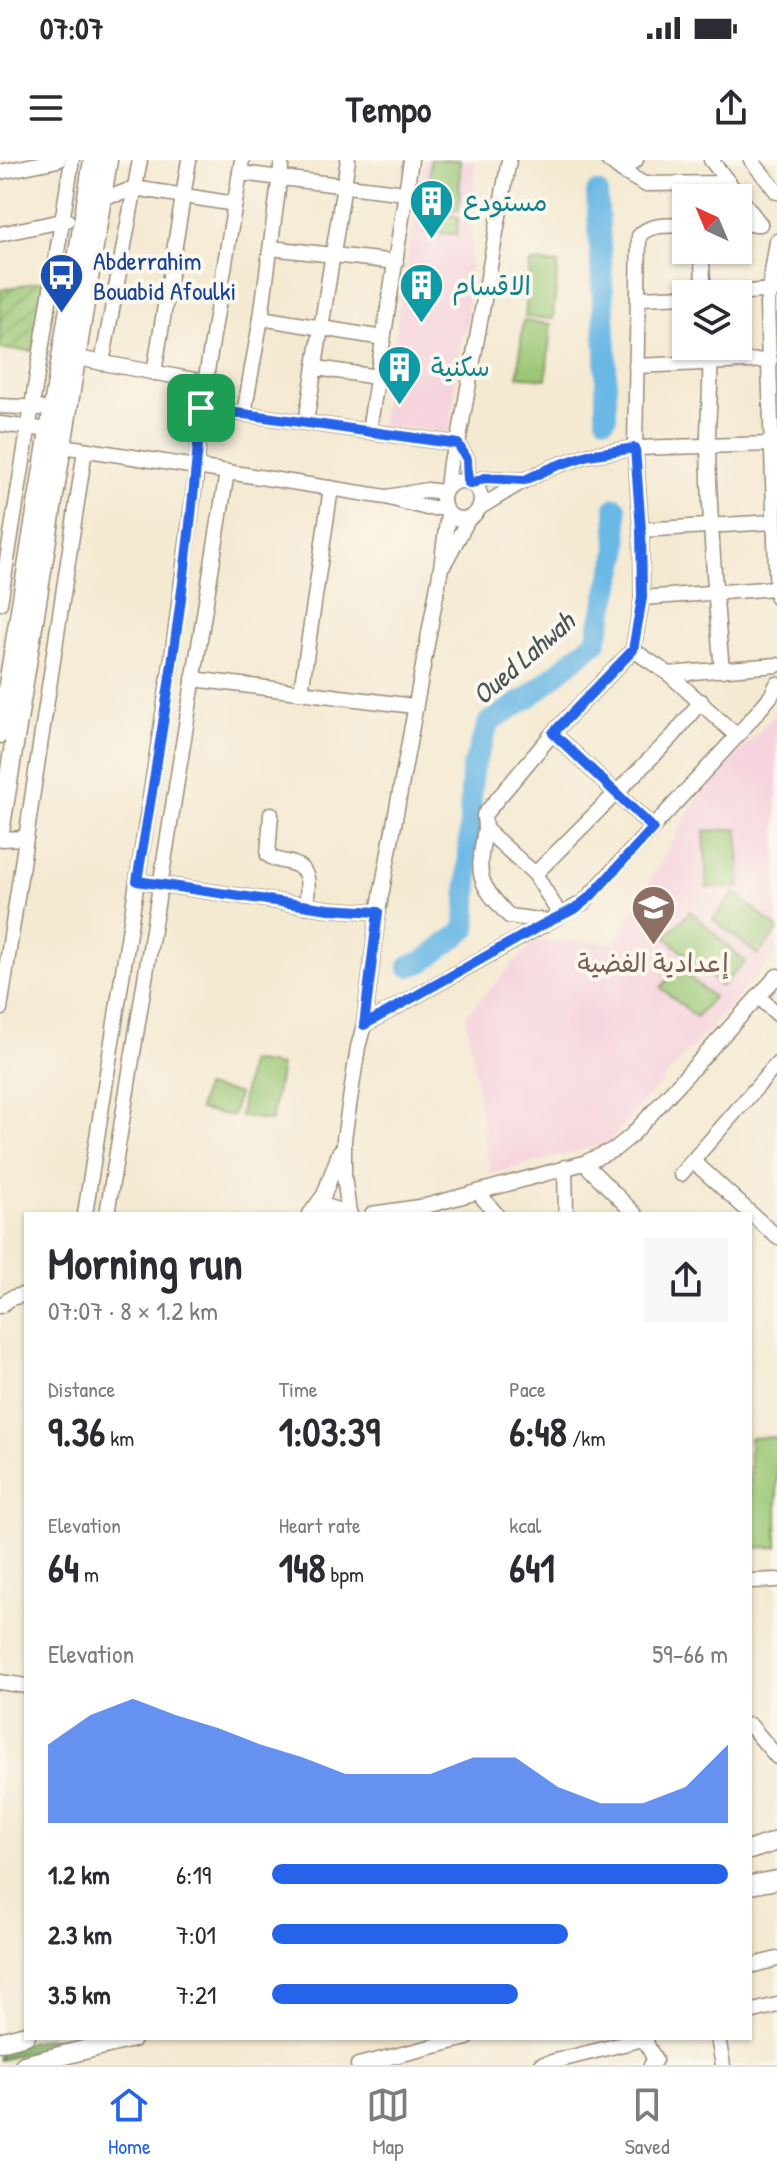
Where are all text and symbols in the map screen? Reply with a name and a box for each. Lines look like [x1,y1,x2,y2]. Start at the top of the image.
text: 07:07 [40,8,104,48]
text: Tempo [346,84,431,133]
icon: menu [24,86,68,130]
icon: share [709,86,753,130]
building icon: مستودع [408,178,456,241]
place label: مستودع [463,184,547,220]
north arrow [672,184,752,264]
map controls [672,184,752,360]
place label: Abderrahim Bouabid Afoulki [93,243,236,308]
bus stop icon: Abderrahim Bouabid Afoulki [38,252,86,315]
building icon: الاقسام [397,262,445,325]
place label: الاقسام [452,268,531,306]
button: layers [672,280,752,360]
building icon: سكنية [376,343,424,406]
place label: سكنية [431,349,490,384]
pin [167,374,235,442]
icon: arrive [179,386,223,430]
water label: Oued Lahwah [464,601,584,713]
school or university icon: إعدادية الفضية [629,884,677,947]
place label: إعدادية الفضية [577,945,729,980]
text: Morning run [48,1233,243,1293]
button: share [644,1238,728,1322]
text: 07:07 · 8 × 1.2 km [48,1293,218,1328]
text: Distance [48,1374,115,1404]
text: Time [279,1374,318,1404]
text: Pace [509,1374,546,1404]
text: 9.36 [48,1404,105,1458]
text: 1:03:39 [279,1404,380,1458]
text: 6:48 [509,1404,567,1458]
text: km [105,1423,134,1453]
text: /km [567,1423,605,1453]
text: Elevation [48,1510,121,1540]
text: Heart rate [279,1510,361,1540]
text: kcal [509,1510,541,1540]
text: 64 [48,1540,79,1594]
text: 148 [279,1540,326,1594]
text: 641 [509,1540,555,1594]
text: m [79,1559,99,1589]
text: bpm [326,1559,364,1589]
text: Elevation [48,1636,134,1671]
text: 59–66 m [652,1636,728,1671]
text: 1.2 km [48,1857,110,1892]
text: 6:19 [176,1857,211,1892]
text: 2.3 km [48,1917,112,1952]
text: 7:01 [176,1917,216,1952]
text: 3.5 km [48,1977,111,2012]
text: 7:21 [176,1977,217,2012]
tab: Home [107,2083,151,2161]
tab: Map [366,2083,410,2161]
tab: Saved [625,2083,670,2161]

